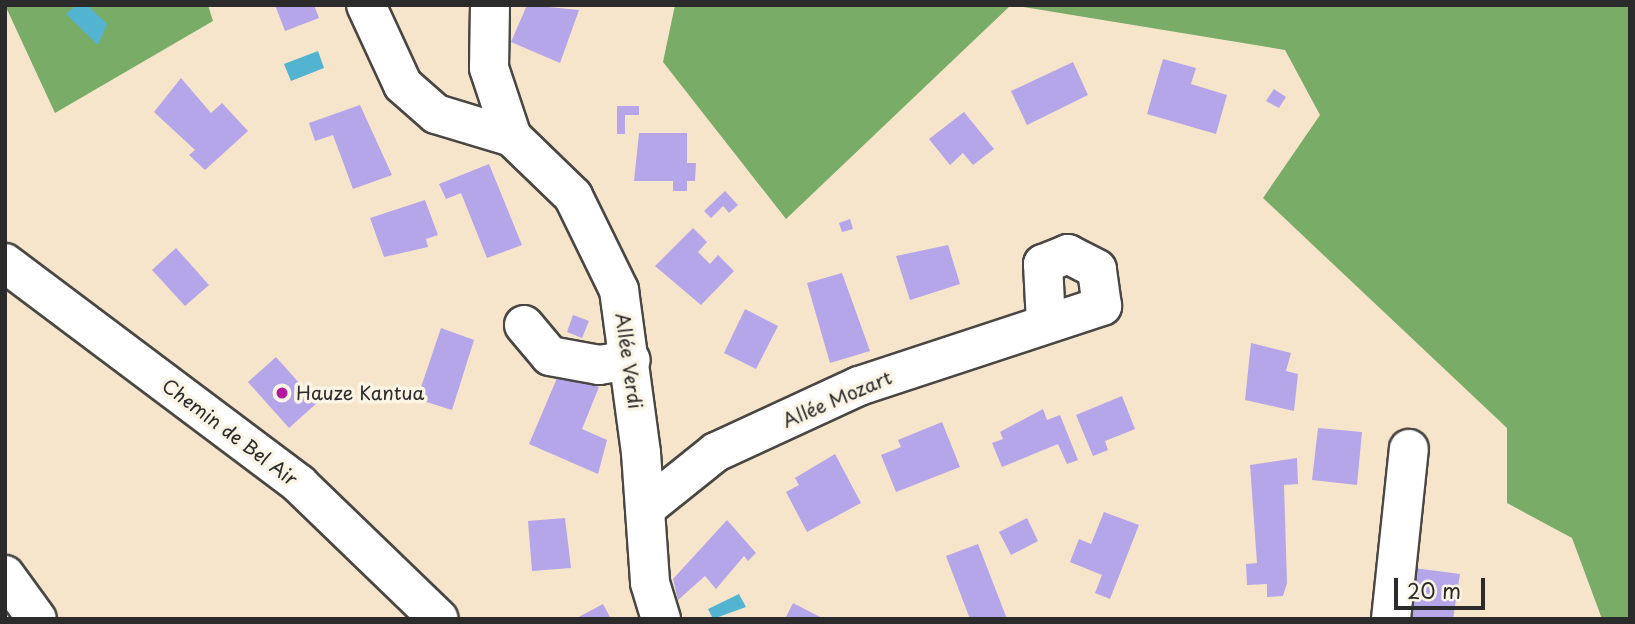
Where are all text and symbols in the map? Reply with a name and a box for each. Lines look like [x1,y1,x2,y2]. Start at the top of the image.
street label: Allée Verdi [611,311,647,411]
street label: Allée Mozart [778,365,896,433]
street label: Chemin de Bel Air [157,373,303,491]
place label: Hauze Kantua [296,382,424,404]
marker: Hauze Kantua [274,385,290,401]
scale bar [1397,564,1488,608]
text: 20 m [1407,574,1461,606]

